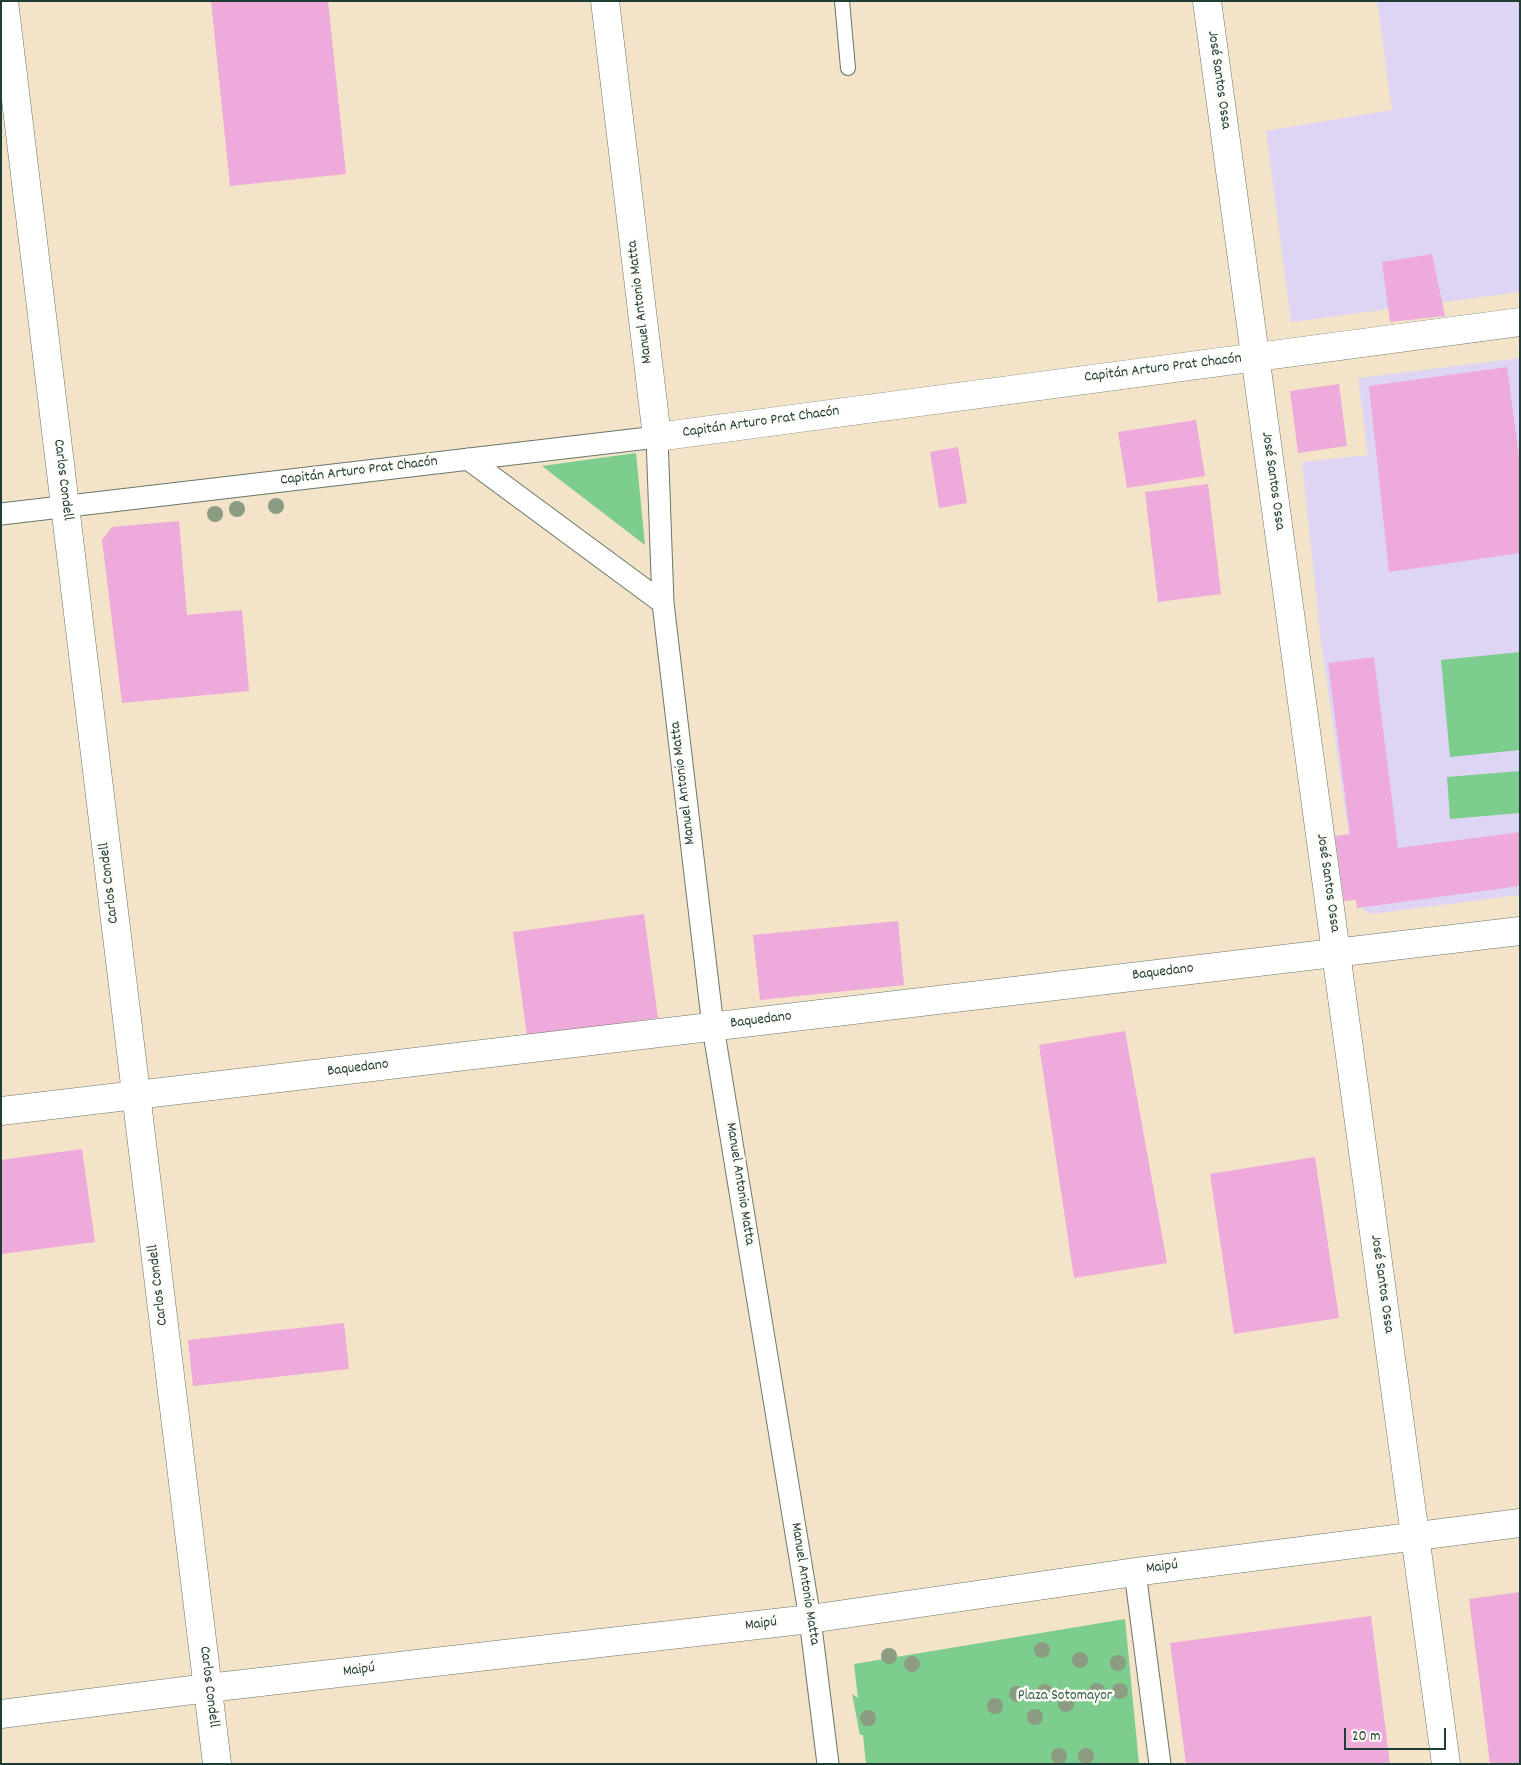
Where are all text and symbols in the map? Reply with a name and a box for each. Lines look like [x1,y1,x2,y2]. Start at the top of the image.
street label: José Santos Ossa [1202,30,1234,130]
street label: Manuel Antonio Matta [625,239,657,365]
street label: Capitán Arturo Prat Chacón [1083,350,1243,388]
street label: Capitán Arturo Prat Chacón [681,403,841,443]
street label: José Santos Ossa [1256,431,1288,531]
street label: Carlos Condell [48,438,76,522]
street label: Capitán Arturo Prat Chacón [279,453,439,491]
street label: Manuel Antonio Matta [668,720,700,846]
street label: José Santos Ossa [1311,833,1343,933]
street label: Carlos Condell [96,841,124,925]
street label: Baquedano [1131,960,1195,986]
street label: Baquedano [729,1008,793,1034]
street label: Baquedano [326,1056,390,1082]
street label: Manuel Antonio Matta [720,1121,758,1247]
street label: José Santos Ossa [1365,1234,1397,1334]
street label: Carlos Condell [145,1243,173,1327]
street label: Manuel Antonio Matta [785,1521,823,1647]
street label: Maipú [1145,1557,1179,1579]
street label: Maipú [744,1614,778,1636]
street label: Carlos Condell [194,1645,222,1729]
street label: Maipú [342,1660,376,1682]
park label: Plaza Sotomayor [1018,1688,1112,1706]
scale bar [1346,1718,1448,1750]
text: 20 m [1352,1726,1380,1748]

